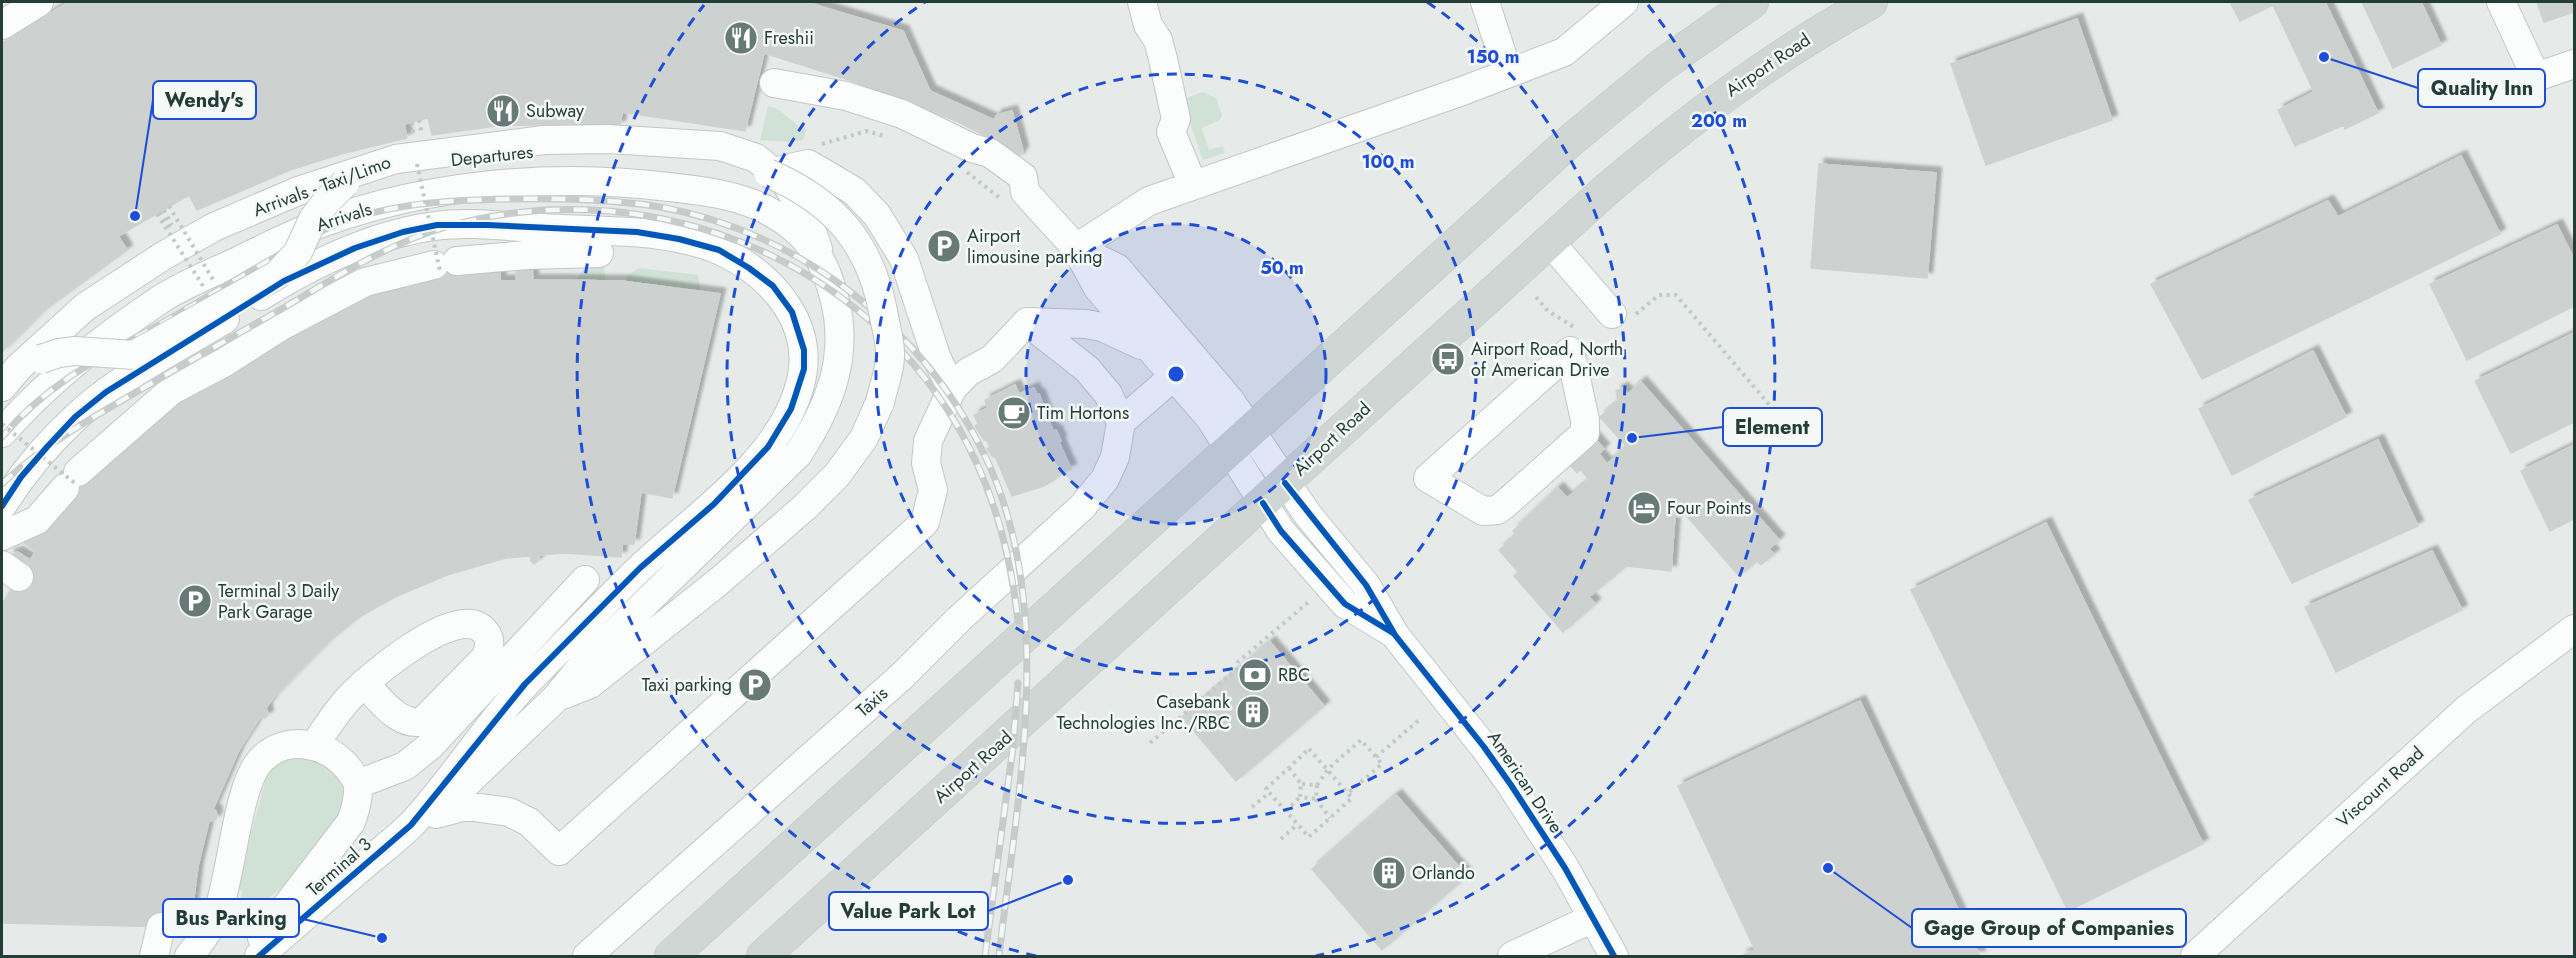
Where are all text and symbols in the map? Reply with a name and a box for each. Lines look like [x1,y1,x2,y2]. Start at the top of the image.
restaurant icon: Freshii [723,20,759,56]
place label: Freshii [764,25,814,51]
street label: Airport Road [1720,27,1816,103]
text: 150 m [1467,44,1519,70]
callout: Quality Inn [2418,69,2545,107]
text: Quality Inn [2431,74,2533,103]
callout: Wendy's [153,81,256,119]
text: Wendy's [165,86,243,115]
restaurant icon: Subway [485,93,521,129]
place label: Subway [526,98,584,124]
text: 200 m [1691,108,1747,134]
street label: Departures [449,139,535,173]
text: 100 m [1361,149,1415,175]
street label: Arrivals - Taxi/Limo [250,151,394,221]
street label: Arrivals [314,198,374,236]
place label: Airport limousine parking [967,223,1103,270]
parking icon: Airport limousine parking [926,228,962,264]
text: 50 m [1260,255,1304,281]
place label: Airport Road, North of American Drive [1471,336,1623,383]
bus stop icon: Airport Road, North of American Drive [1430,341,1466,377]
centre of rings [1166,364,1186,384]
cafe icon: Tim Hortons [996,395,1032,431]
street label: Airport Road [1287,396,1377,482]
place label: Tim Hortons [1037,400,1129,426]
callout: Element [1723,408,1822,446]
text: Element [1735,413,1810,442]
hotel icon: Four Points [1626,490,1662,526]
place label: Four Points [1667,495,1751,521]
place label: Terminal 3 Daily Park Garage [218,578,339,625]
parking icon: Terminal 3 Daily Park Garage [177,583,213,619]
bank icon: RBC [1237,657,1273,693]
place label: RBC [1278,662,1310,688]
parking icon: Taxi parking [737,667,773,703]
place label: Taxi parking [642,672,732,698]
street label: Taxis [850,681,894,723]
place label: Casebank Technologies Inc./RBC [1056,689,1230,736]
building icon: Casebank Technologies Inc./RBC [1235,694,1271,730]
street label: Airport Road [928,725,1018,809]
street label: American Drive [1481,726,1569,838]
street label: Viscount Road [2331,741,2429,833]
street label: Terminal 3 [301,831,377,902]
building icon: Orlando [1371,855,1407,891]
place label: Orlando [1412,860,1475,886]
callout: Value Park Lot [829,892,988,930]
text: Value Park Lot [840,897,976,926]
callout: Bus Parking [163,899,299,937]
text: Bus Parking [175,904,287,933]
callout: Gage Group of Companies [1912,909,2186,947]
text: Gage Group of Companies [1924,914,2174,943]

